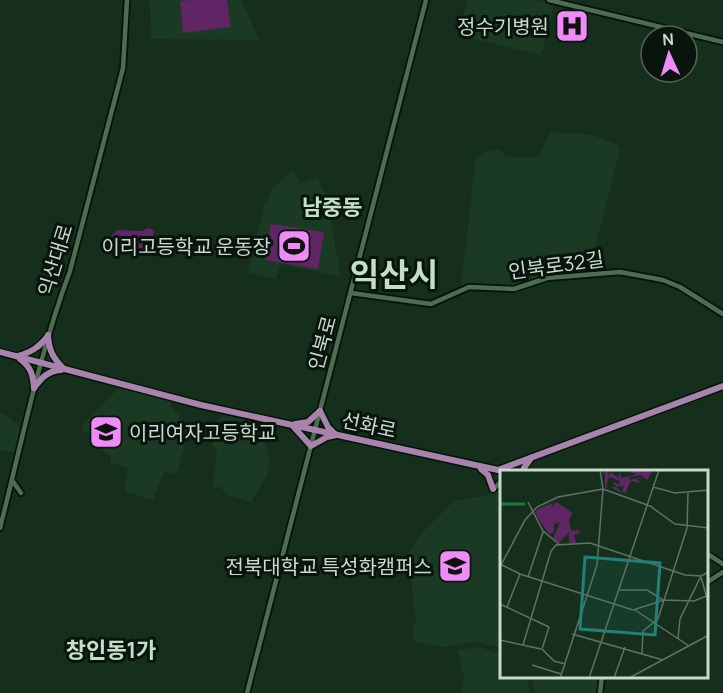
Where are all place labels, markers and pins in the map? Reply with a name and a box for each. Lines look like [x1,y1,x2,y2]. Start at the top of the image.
hospital icon: 정수기병원 [554,8,590,44]
place label: 정수기병원 [457,13,549,40]
sports icon: 이리고등학교 운동장 [276,228,312,264]
place label: 이리고등학교 운동장 [101,233,271,260]
school or university icon: 이리여자고등학교 [88,414,124,450]
place label: 이리여자고등학교 [129,419,276,446]
school or university icon: 전북대학교 특성화캠퍼스 [437,548,473,584]
place label: 전북대학교 특성화캠퍼스 [226,553,432,580]

